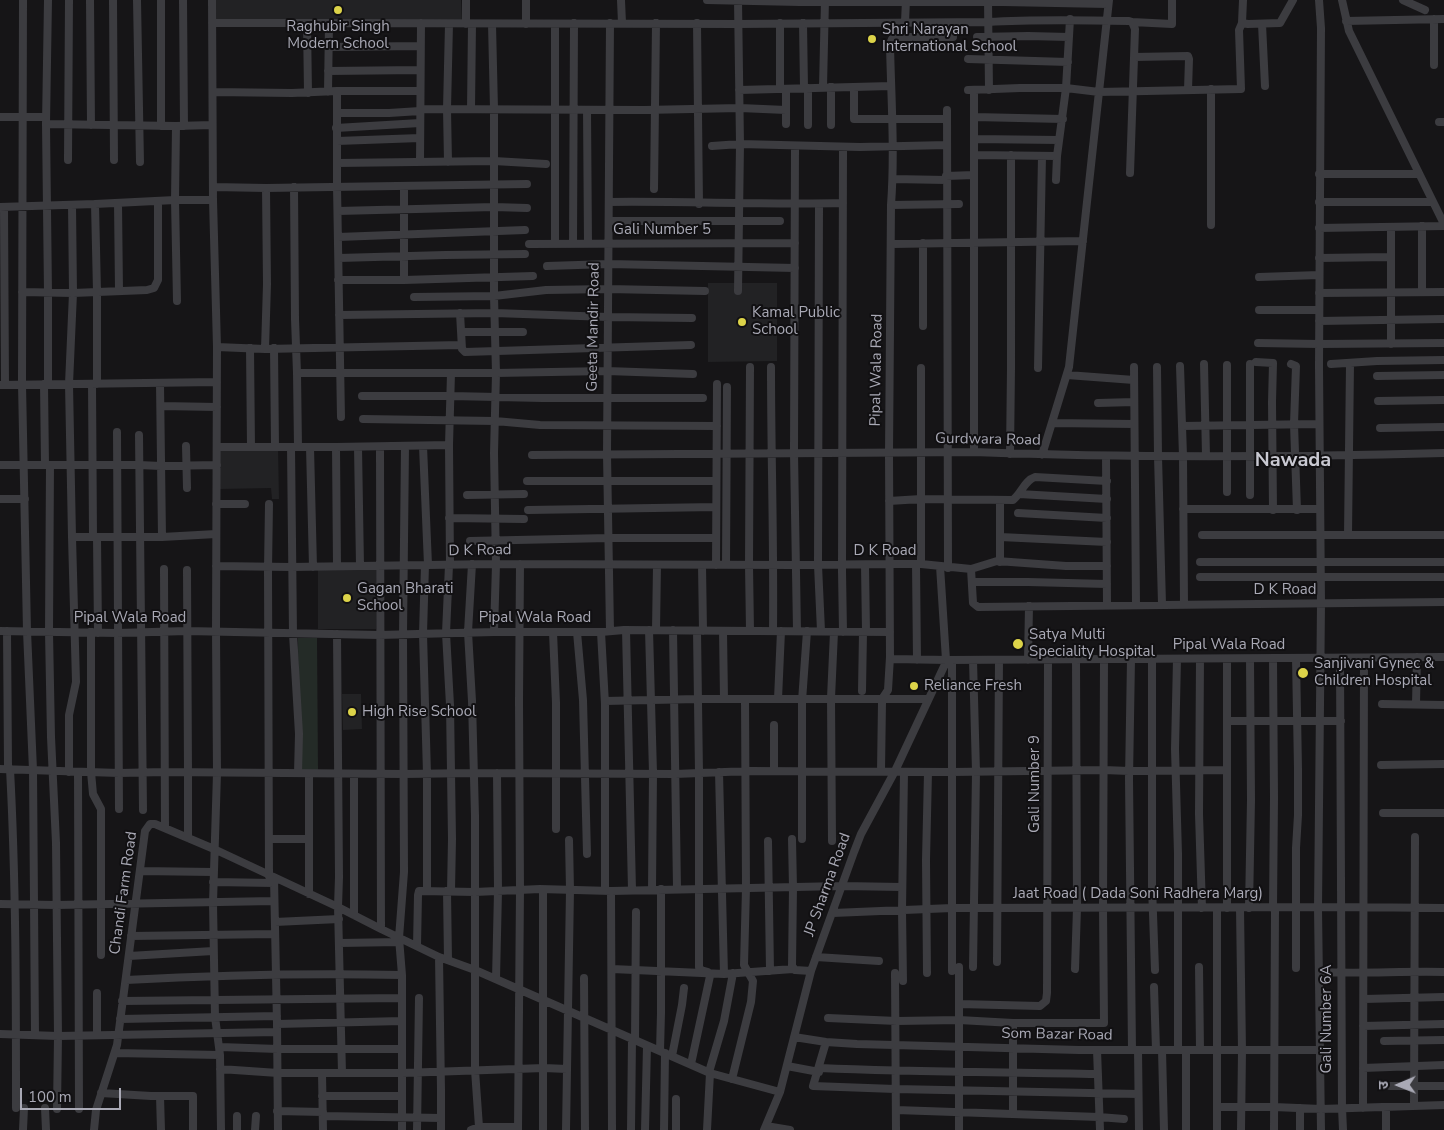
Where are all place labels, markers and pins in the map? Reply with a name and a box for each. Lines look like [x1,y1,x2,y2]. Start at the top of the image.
marker: Raghubir Singh Modern School [332,4,344,16]
place label: Raghubir Singh Modern School [286,18,390,53]
place label: Shri Narayan International School [882,21,1017,56]
marker: Shri Narayan International School [866,33,878,45]
place label: Kamal Public School [752,304,840,339]
marker: Kamal Public School [736,316,748,328]
place label: Gagan Bharati School [357,580,454,615]
marker: Gagan Bharati School [341,592,353,604]
place label: Satya Multi Speciality Hospital [1029,626,1155,661]
marker: Satya Multi Speciality Hospital [1011,637,1025,651]
place label: Sanjivani Gynec & Children Hospital [1314,655,1434,690]
marker: Sanjivani Gynec & Children Hospital [1296,666,1310,680]
place label: Reliance Fresh [924,677,1022,695]
marker: Reliance Fresh [908,680,920,692]
place label: High Rise School [362,703,476,721]
marker: High Rise School [346,706,358,718]

